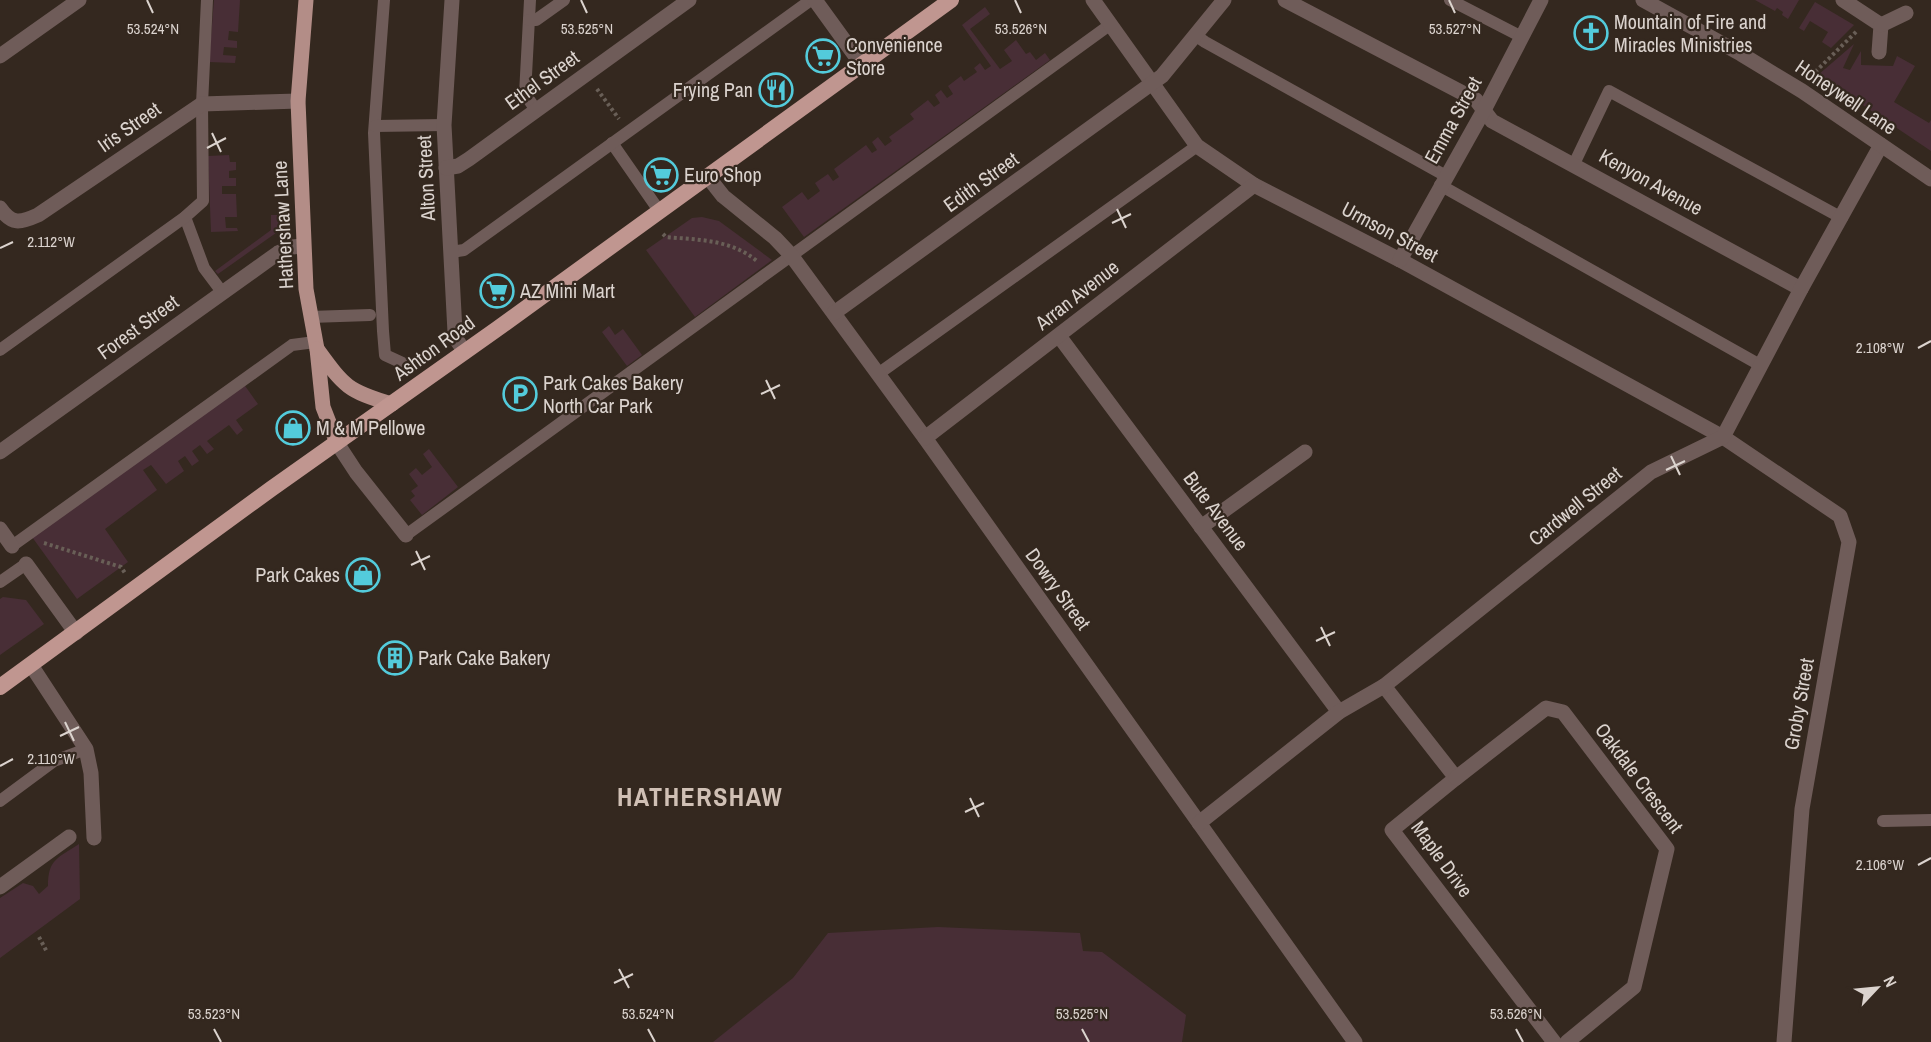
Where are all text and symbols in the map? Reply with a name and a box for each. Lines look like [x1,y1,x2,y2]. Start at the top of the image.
place label: Mountain of Fire and Miracles Ministries [1614,8,1766,58]
church icon: Mountain of Fire and Miracles Ministries [1573,15,1609,51]
text: 53.524°N [127,18,179,39]
text: 53.525°N [561,18,613,39]
text: 53.526°N [995,18,1047,39]
text: 53.527°N [1429,18,1481,39]
place label: Convenience Store [846,31,943,81]
supermarket icon: Convenience Store [805,38,841,74]
street label: Ethel Street [499,43,585,116]
street label: Honeywell Lane [1790,53,1902,140]
street label: Emma Street [1418,71,1488,168]
restaurant icon: Frying Pan [758,72,794,108]
place label: Frying Pan [673,76,753,103]
street label: Iris Street [92,95,166,158]
street label: Alton Street [410,134,441,223]
street label: Kenyon Avenue [1595,142,1708,221]
street label: Edith Street [938,145,1024,218]
supermarket icon: Euro Shop [643,157,679,193]
street label: Hathershaw Lane [266,160,299,290]
place label: Euro Shop [684,161,762,188]
street label: Urmson Street [1337,195,1444,268]
text: 2.112°W [27,231,75,252]
street label: Arran Avenue [1029,253,1124,336]
supermarket icon: AZ Mini Mart [479,273,515,309]
place label: AZ Mini Mart [519,277,615,304]
street label: Forest Street [92,288,184,365]
street label: Ashton Road [387,309,480,387]
text: 2.108°W [1856,337,1905,358]
place label: Park Cakes Bakery North Car Park [543,369,684,419]
parking icon: Park Cakes Bakery North Car Park [502,376,538,412]
shop icon: M & M Pellowe [275,410,311,446]
place label: M & M Pellowe [316,414,425,441]
street label: Cardwell Street [1523,460,1627,551]
street label: Bute Avenue [1178,466,1255,556]
street label: Dowry Street [1020,542,1097,635]
shop icon: Park Cakes [345,557,381,593]
place label: Park Cakes [255,561,340,588]
building icon: Park Cake Bakery [377,640,413,676]
place label: Park Cake Bakery [418,644,551,671]
street label: Groby Street [1777,655,1820,752]
street label: Oakdale Crescent [1589,717,1690,839]
text: 2.110°W [27,748,75,769]
district label: HATHERSHAW [617,779,783,814]
street label: Maple Drive [1406,815,1479,902]
text: 2.106°W [1856,854,1905,875]
north arrow [1847,958,1907,1018]
text: N [1879,972,1902,991]
text: 53.523°N [188,1003,240,1024]
text: 53.524°N [622,1003,674,1024]
text: 53.525°N [1056,1003,1108,1024]
text: 53.526°N [1490,1003,1542,1024]

